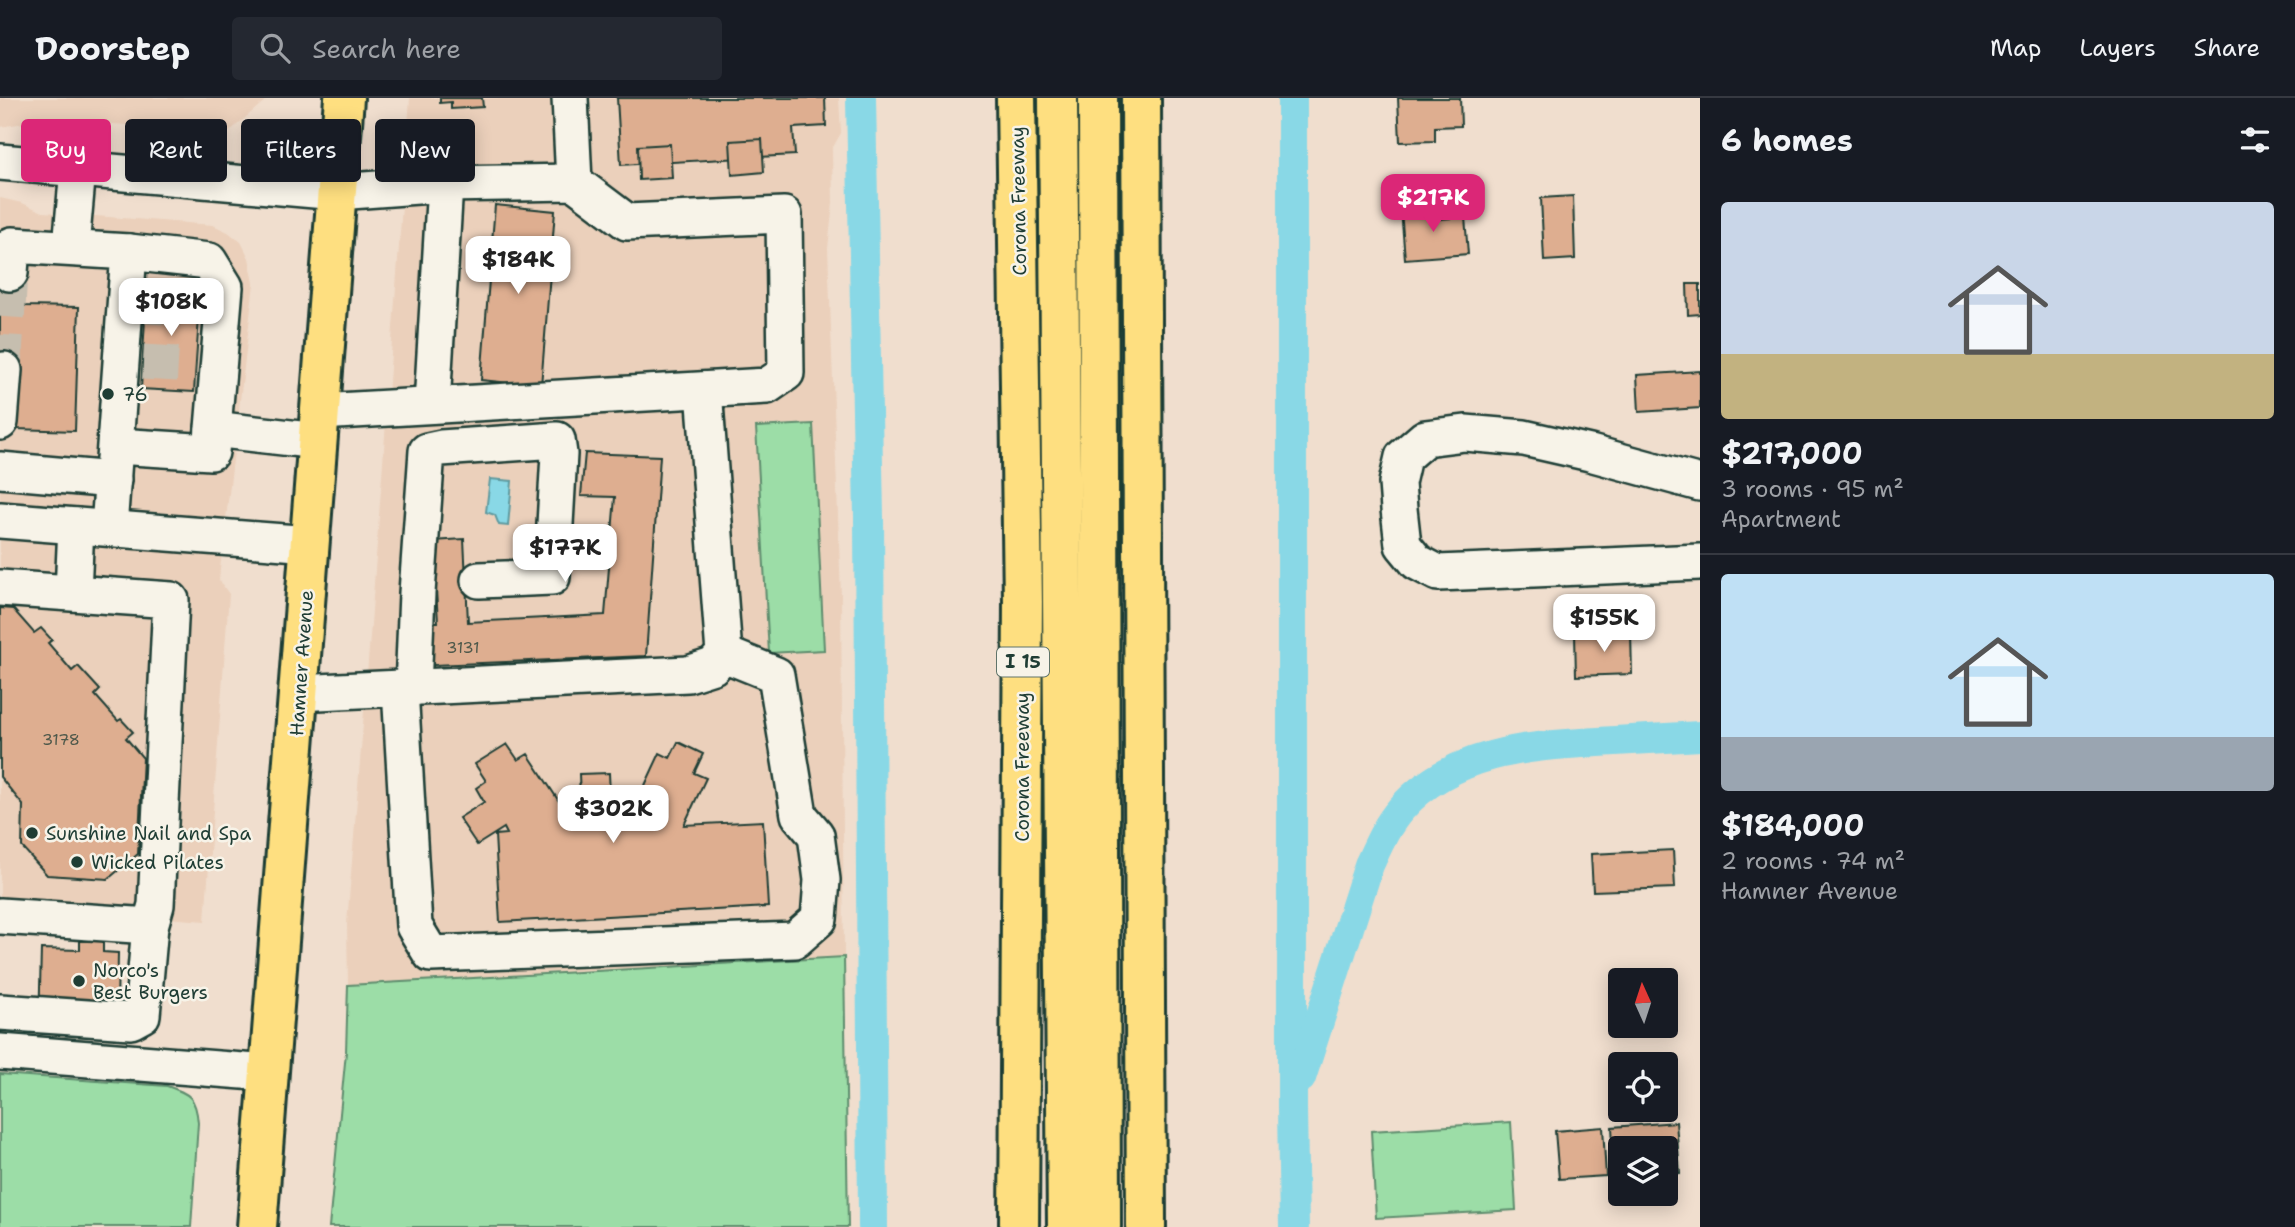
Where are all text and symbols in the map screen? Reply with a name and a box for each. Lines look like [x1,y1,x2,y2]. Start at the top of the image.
search box [232,17,722,80]
text: Doorstep [35,26,190,71]
icon: search [256,29,294,67]
text: Search here [312,31,461,66]
text: Map [1990,32,2041,64]
text: Layers [2079,32,2156,64]
text: Share [2194,32,2260,64]
chip: Buy [21,119,111,182]
chip: Rent [125,119,227,182]
chip: Filters [241,119,361,182]
chip: New [375,119,475,182]
text: 6 homes [1721,120,1853,161]
icon: filters [2236,121,2274,159]
street label: Corona Freeway [1005,126,1032,276]
pin: $217K [1384,174,1482,234]
text: $217K [1397,182,1469,212]
pin: $184K [469,236,567,296]
text: $184K [481,244,555,274]
icon: home [1935,247,2061,373]
pin: $108K [122,278,220,338]
text: $108K [135,286,207,316]
place label: 76 [122,382,148,407]
marker: 76 [100,386,116,402]
text: $217,000 [1721,433,1863,474]
text: 3 rooms · 95 m² [1721,474,1904,504]
text: Apartment [1721,504,1841,534]
pin: $177K [516,524,614,584]
text: $177K [529,532,601,562]
street label: Hamner Avenue [284,589,319,737]
pin: $155K [1555,594,1653,654]
text: $155K [1569,602,1639,632]
icon: home [1935,619,2061,745]
house number: 3131 [446,637,480,658]
road number: I 15 [997,648,1049,676]
street label: Corona Freeway [1010,692,1035,842]
house number: 3178 [42,729,80,750]
pin: $302K [564,786,662,845]
text: $302K [574,793,652,823]
text: $184,000 [1721,805,1865,846]
place label: Sunshine Nail and Spa [46,821,251,846]
marker: Sunshine Nail and Spa [24,825,40,841]
text: 2 rooms · 74 m² [1721,846,1905,876]
place label: Wicked Pilates [91,850,224,875]
marker: Wicked Pilates [69,854,85,870]
text: Hamner Avenue [1721,876,1898,906]
place label: Norco's Best Burgers [93,958,208,1005]
north arrow [1608,968,1678,1038]
map controls [1608,968,1678,1206]
marker: Norco's Best Burgers [71,973,87,989]
button: locate [1608,1052,1678,1122]
button: layers [1608,1136,1678,1206]

